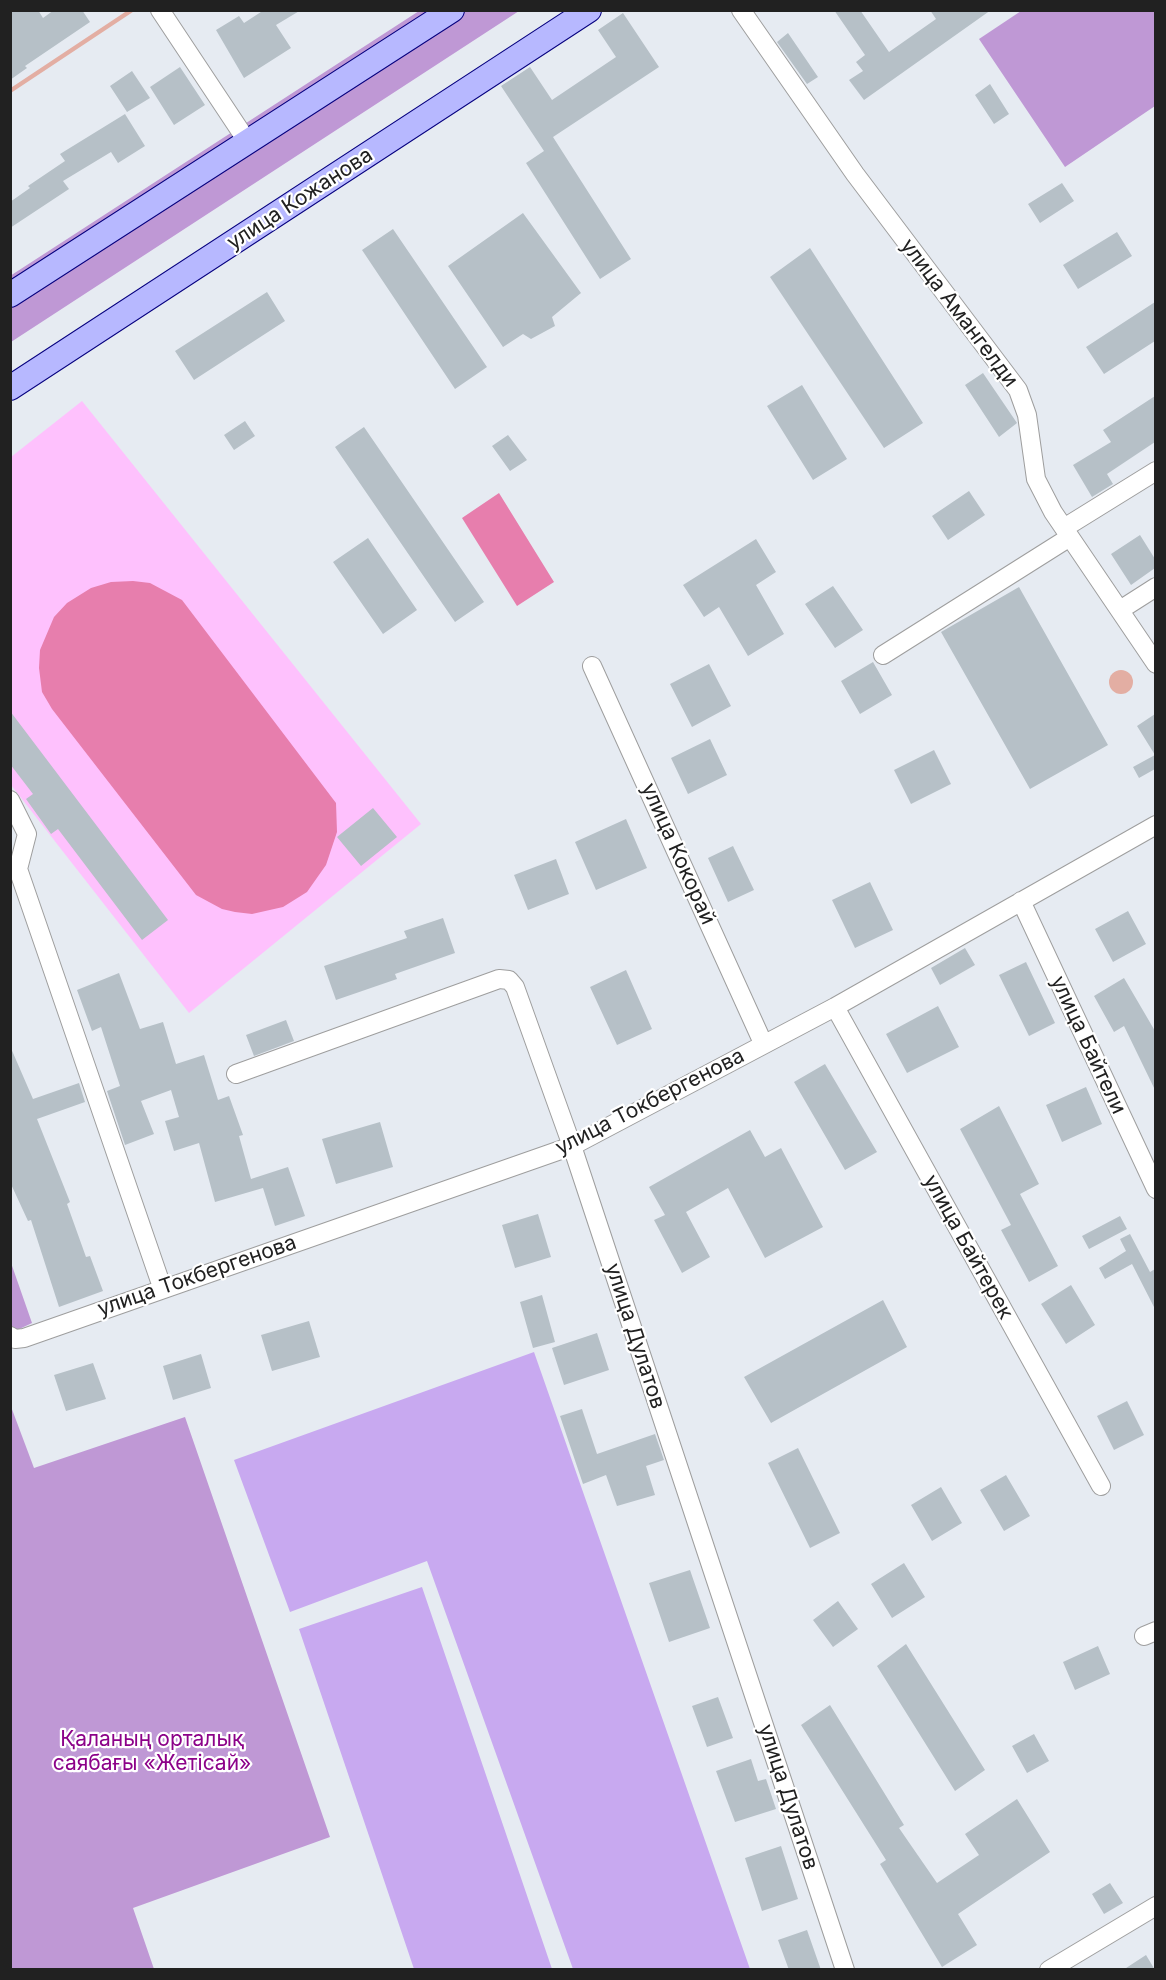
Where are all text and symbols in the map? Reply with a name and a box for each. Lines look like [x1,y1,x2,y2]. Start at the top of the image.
street label: улица Кожанова [223,143,377,255]
street label: улица Амангелди [895,234,1023,392]
street label: улица Кокорай [636,779,720,929]
street label: улица Байтели [1045,972,1131,1118]
street label: улица Токбергенова [551,1043,749,1161]
street label: улица Байтерек [918,1170,1018,1324]
street label: улица Токбергенова [94,1230,300,1322]
street label: улица Дулатов [600,1260,670,1412]
street label: улица Дулатов [753,1721,823,1873]
park label: Қаланың орталық саябағы «Жетісай» [53,1727,251,1777]

